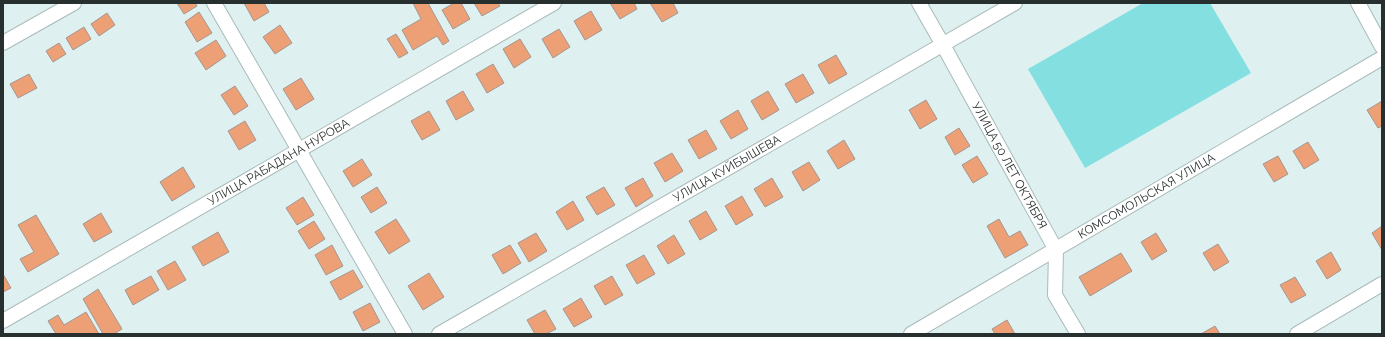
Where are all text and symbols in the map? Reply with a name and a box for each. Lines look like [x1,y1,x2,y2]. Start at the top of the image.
street label: УЛИЦА 50 ЛЕТ ОКТЯБРЯ [969,100,1050,231]
street label: УЛИЦА РАБАДАНА НУРОВА [205,116,352,208]
street label: УЛИЦА КУЙБЫШЕВА [671,132,783,205]
street label: КОМСОМОЛЬСКАЯ УЛИЦА [1076,150,1218,242]

